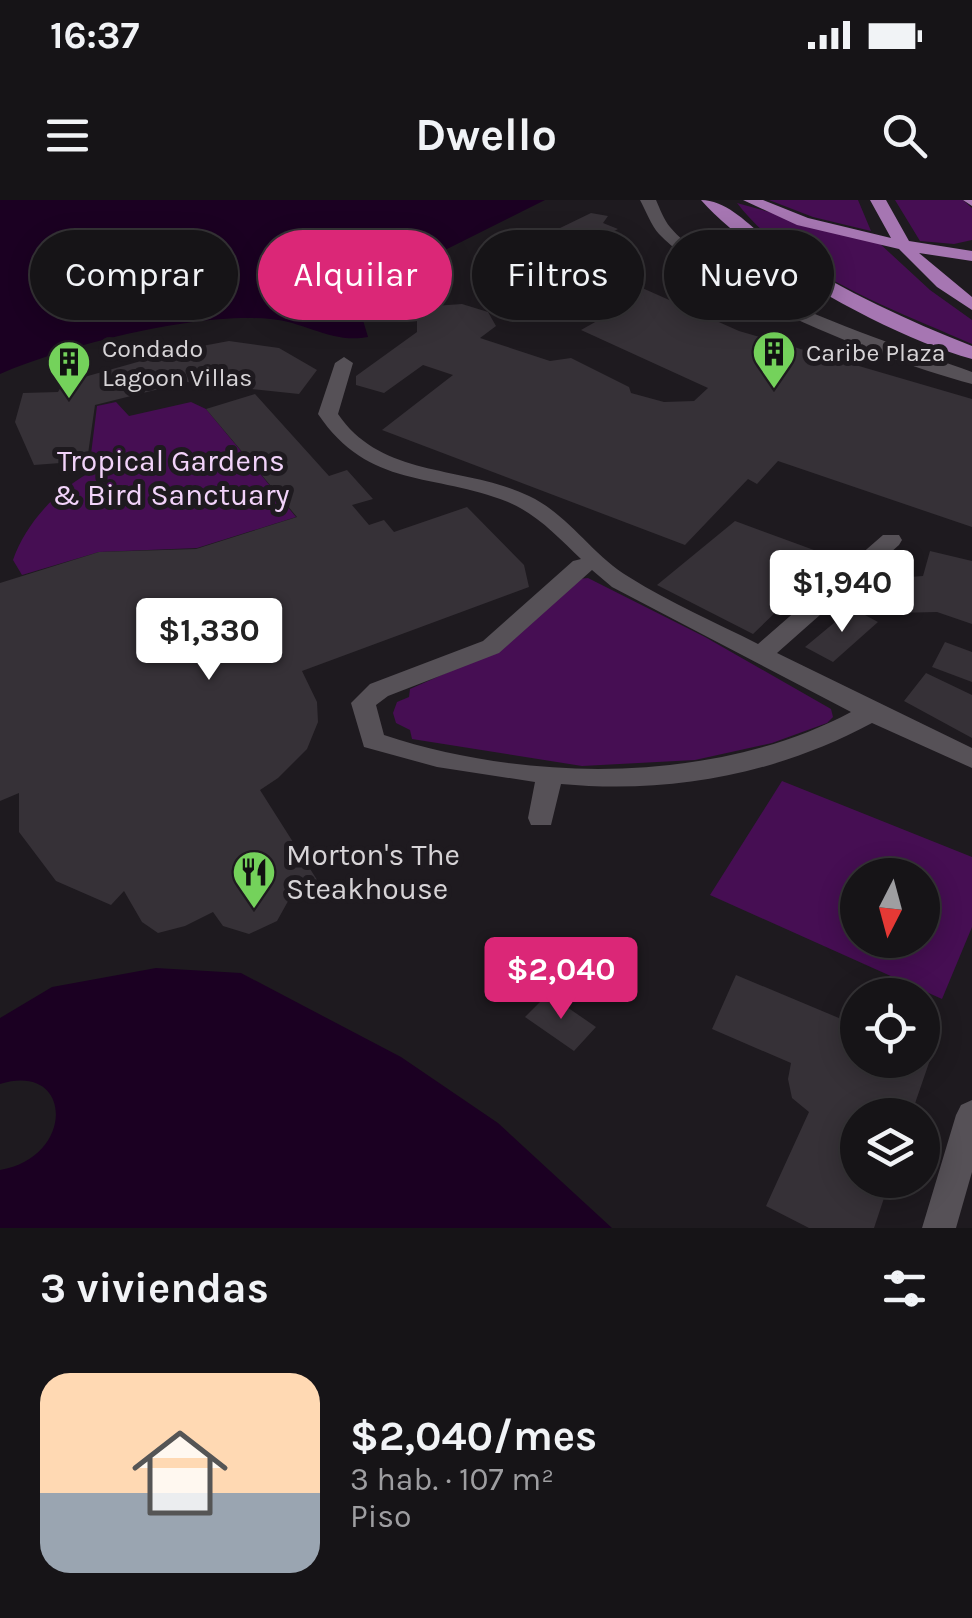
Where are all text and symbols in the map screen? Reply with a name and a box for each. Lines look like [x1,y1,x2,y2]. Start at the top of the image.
text: 16:37 [50,13,139,58]
icon: menu [40,108,95,163]
icon: search [877,108,932,163]
text: Dwello [415,109,557,161]
chip: Comprar [30,230,238,320]
chip: Alquilar [258,230,452,320]
chip: Filtros [472,230,644,320]
chip: Nuevo [664,230,834,320]
building icon: Caribe Plaza [751,329,797,390]
place label: Condado Lagoon Villas [102,334,252,392]
place label: Caribe Plaza [806,338,945,367]
building icon: Condado Lagoon Villas [46,339,92,400]
park label: Tropical Gardens & Bird Sanctuary [53,443,289,513]
pin: $1,940 [761,550,923,635]
text: $1,940 [792,564,892,601]
pin: $1,330 [128,598,290,683]
text: $1,330 [158,612,260,649]
place label: Morton's The Steakhouse [286,837,460,907]
restaurant icon: Morton's The Steakhouse [231,849,277,910]
north arrow [840,858,940,958]
map controls [840,858,940,1198]
pin: $2,040 [480,937,642,1022]
text: $2,040 [506,951,616,988]
button: locate [840,978,940,1078]
button: layers [840,1098,940,1198]
icon: filters [877,1261,932,1316]
text: 3 viviendas [40,1263,269,1313]
text: $2,040/mes [350,1411,597,1461]
icon: home [120,1413,240,1533]
text: 3 hab. · 107 m² [350,1461,554,1498]
text: Piso [350,1498,412,1535]

